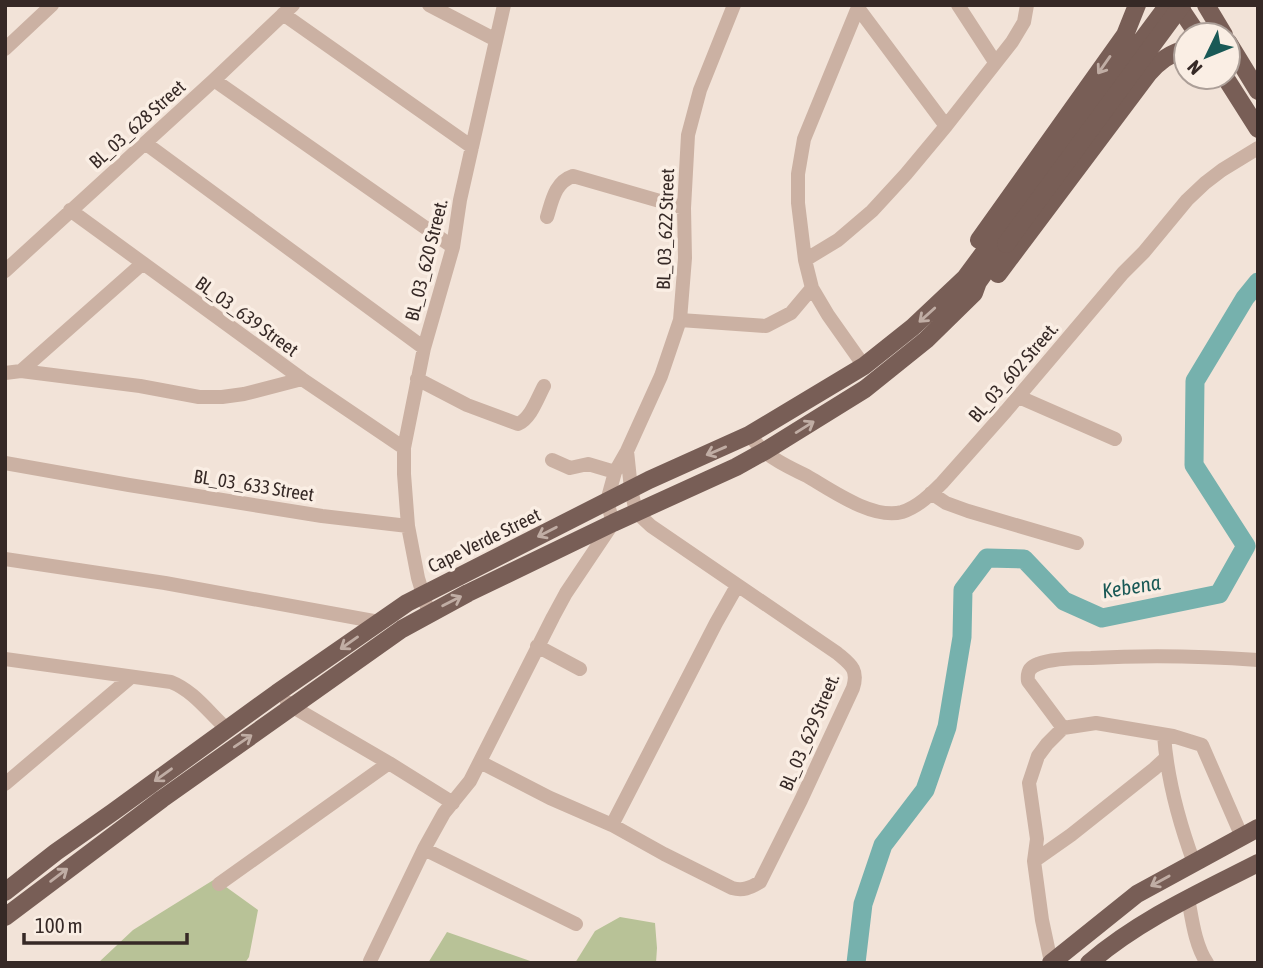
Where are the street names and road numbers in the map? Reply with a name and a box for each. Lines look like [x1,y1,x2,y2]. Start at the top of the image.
street label: BL_03_628 Street [84,75,190,173]
street label: BL_03_622 Street [652,168,678,290]
street label: BL_03_620 Street. [400,197,452,323]
street label: BL_03_639 Street [191,271,303,361]
street label: BL_03_602 Street. [964,318,1062,426]
street label: BL_03_633 Street [192,465,316,505]
street label: Cape Verde Street [424,503,544,577]
street label: BL_03_629 Street. [774,670,844,794]

